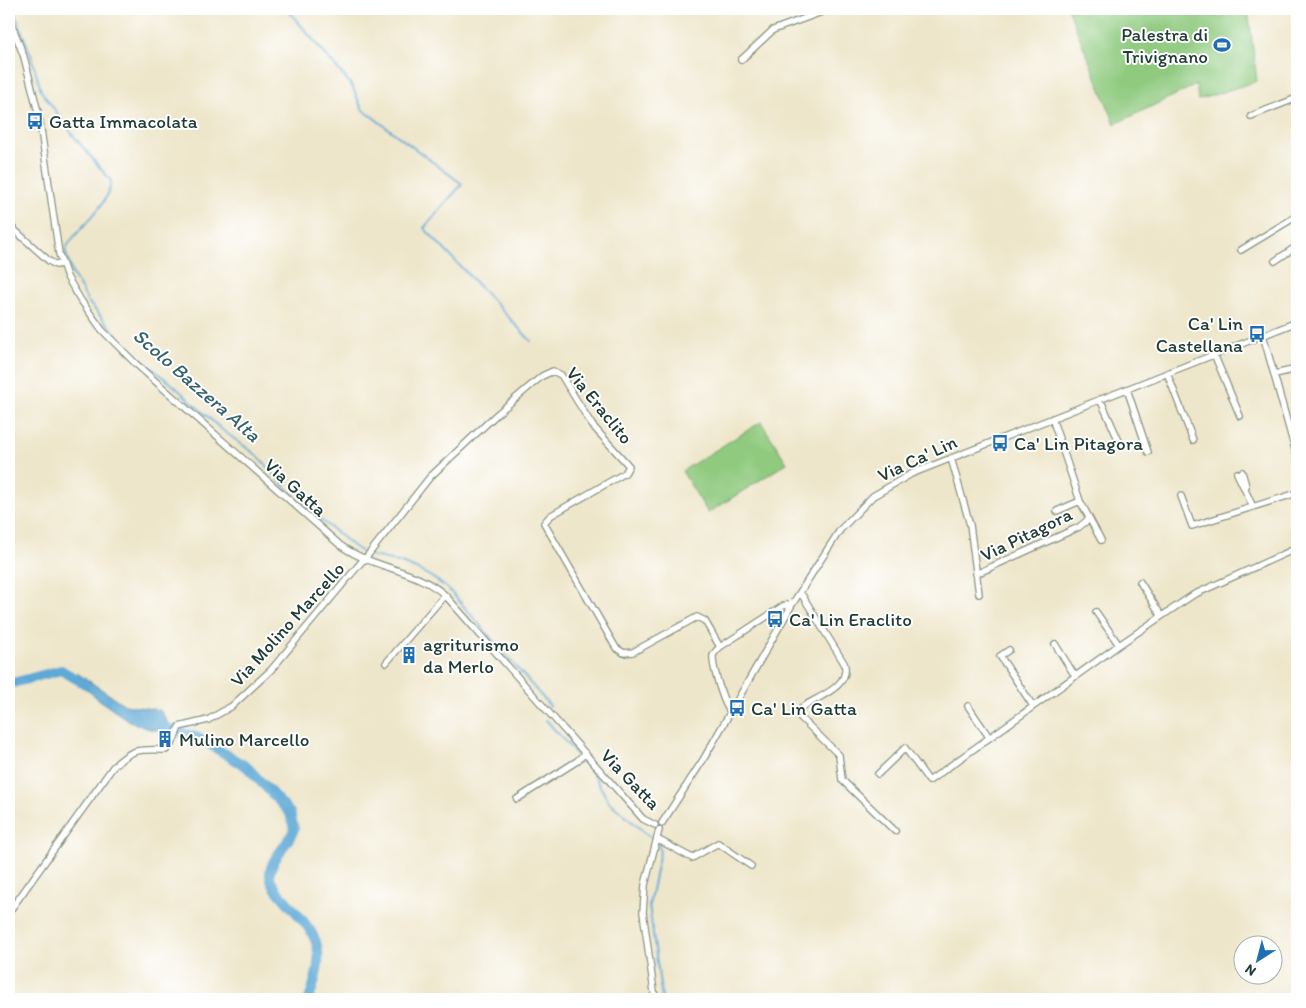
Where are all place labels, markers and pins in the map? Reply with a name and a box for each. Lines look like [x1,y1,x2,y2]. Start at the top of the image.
place label: Palestra di Trivignano [1121,23,1208,68]
sports icon: Palestra di Trivignano [1212,35,1232,55]
place label: Gatta Immacolata [49,110,198,133]
bus stop icon: Gatta Immacolata [25,111,45,131]
place label: Ca' Lin Castellana [1156,312,1243,357]
bus stop icon: Ca' Lin Castellana [1247,324,1267,344]
place label: Ca' Lin Pitagora [1014,432,1143,455]
bus stop icon: Ca' Lin Pitagora [990,433,1010,453]
place label: Ca' Lin Eraclito [789,608,912,631]
bus stop icon: Ca' Lin Eraclito [765,609,785,629]
place label: agriturismo da Merlo [423,633,519,678]
building icon: agriturismo da Merlo [399,645,419,665]
place label: Ca' Lin Gatta [751,697,857,720]
bus stop icon: Ca' Lin Gatta [727,698,747,718]
place label: Mulino Marcello [179,728,309,751]
building icon: Mulino Marcello [155,729,175,749]

